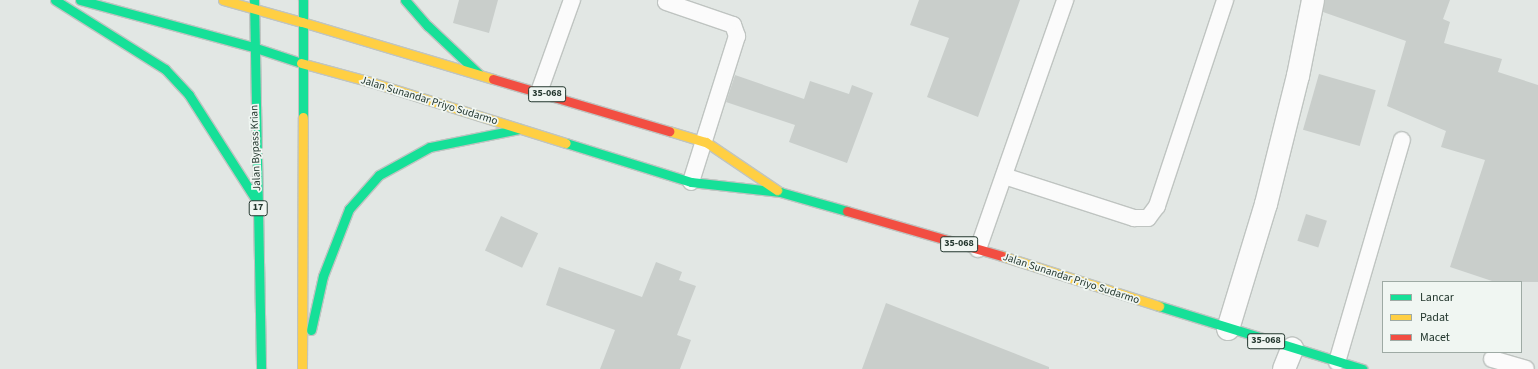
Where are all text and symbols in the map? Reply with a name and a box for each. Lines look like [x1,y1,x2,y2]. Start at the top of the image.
street label: Jalan Sunandar Priyo Sudarmo [359,74,499,128]
road number: 35-068 [528,86,566,102]
street label: Jalan Bypass Krian [248,105,264,191]
road number: 17 [248,200,268,216]
road number: 35-068 [940,236,978,252]
street label: Jalan Sunandar Priyo Sudarmo [1001,251,1141,307]
legend [1382,281,1522,353]
text: Lancar [1420,289,1454,306]
text: Padat [1420,309,1449,326]
text: Macet [1420,329,1450,346]
road number: 35-068 [1247,333,1285,349]

